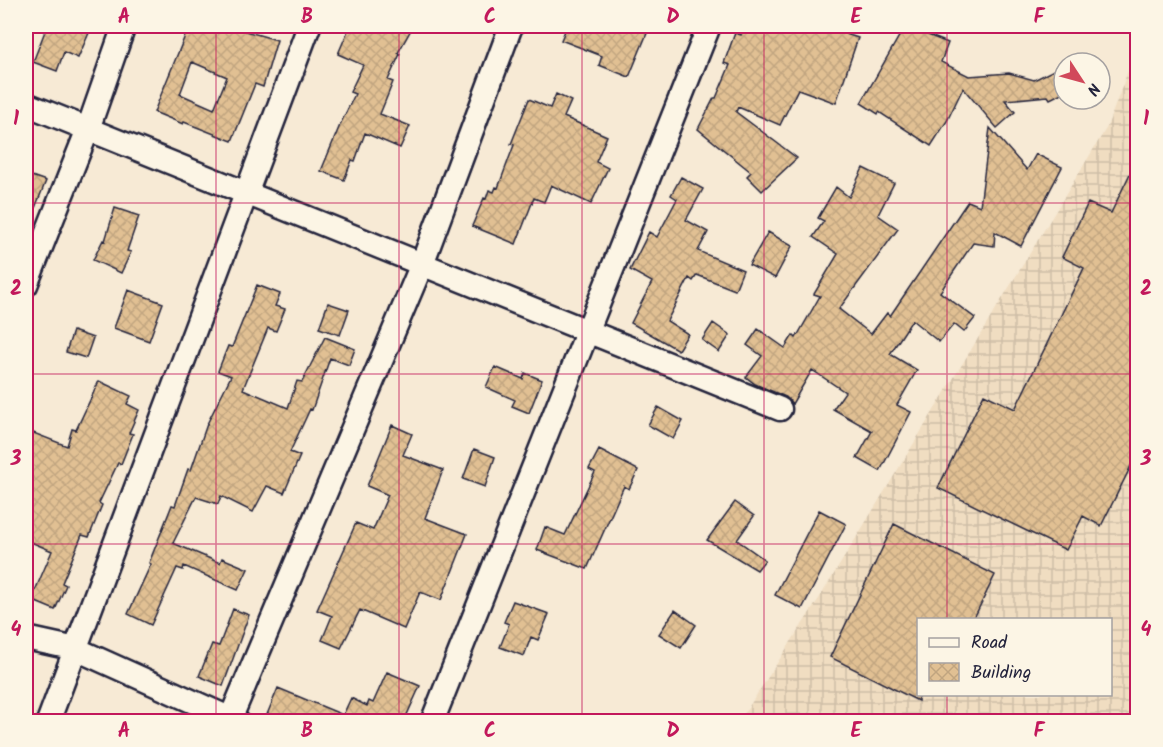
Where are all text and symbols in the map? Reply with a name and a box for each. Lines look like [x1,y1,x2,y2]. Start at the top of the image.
text: A [118,2,130,34]
text: B [301,2,313,34]
text: C [484,2,496,34]
text: D [666,2,680,34]
text: E [850,2,862,34]
text: F [1034,2,1046,34]
north arrow [1052,51,1112,111]
text: N [1080,77,1106,100]
text: 1 [13,104,19,136]
text: 1 [1143,104,1149,136]
text: 2 [10,274,22,306]
text: 2 [1140,274,1152,306]
text: 3 [10,444,22,476]
text: 3 [1140,444,1152,476]
text: 4 [11,615,22,647]
text: 4 [1141,615,1152,647]
legend [917,618,1112,696]
text: Road [971,629,1008,658]
text: Building [971,659,1031,688]
text: A [118,716,130,747]
text: B [301,716,313,747]
text: C [484,716,496,747]
text: D [666,716,680,747]
text: E [850,716,862,747]
text: F [1034,716,1046,747]

